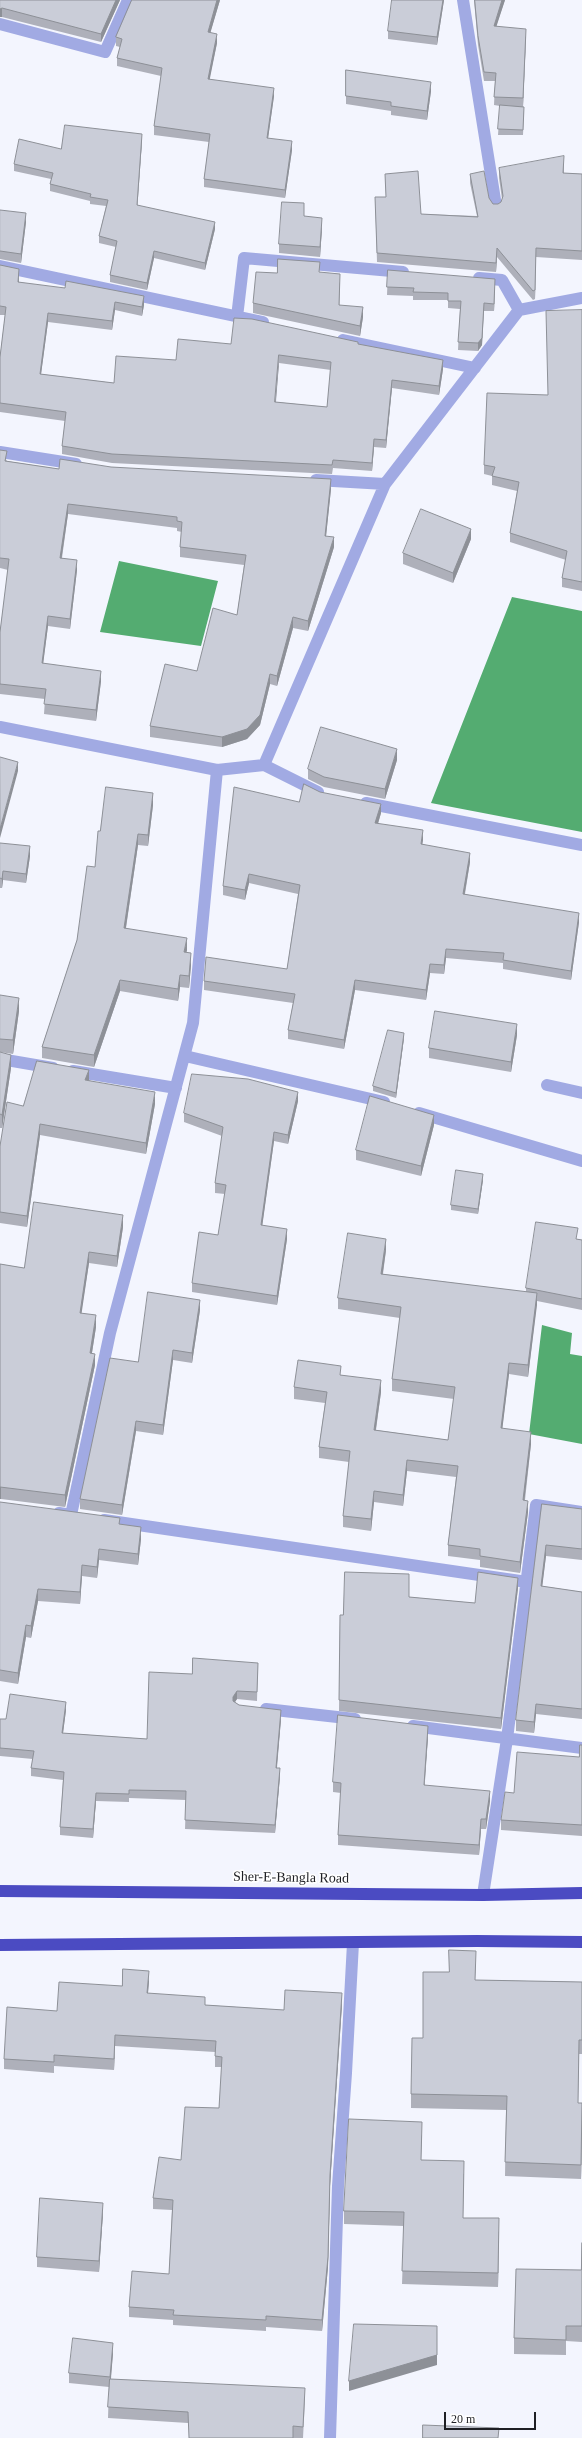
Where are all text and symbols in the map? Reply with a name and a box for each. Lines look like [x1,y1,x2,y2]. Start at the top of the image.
street label: Sher-E-Bangla Road [226,1868,356,1888]
scale bar [446,2404,538,2430]
text: 20 m [451,2412,475,2426]

